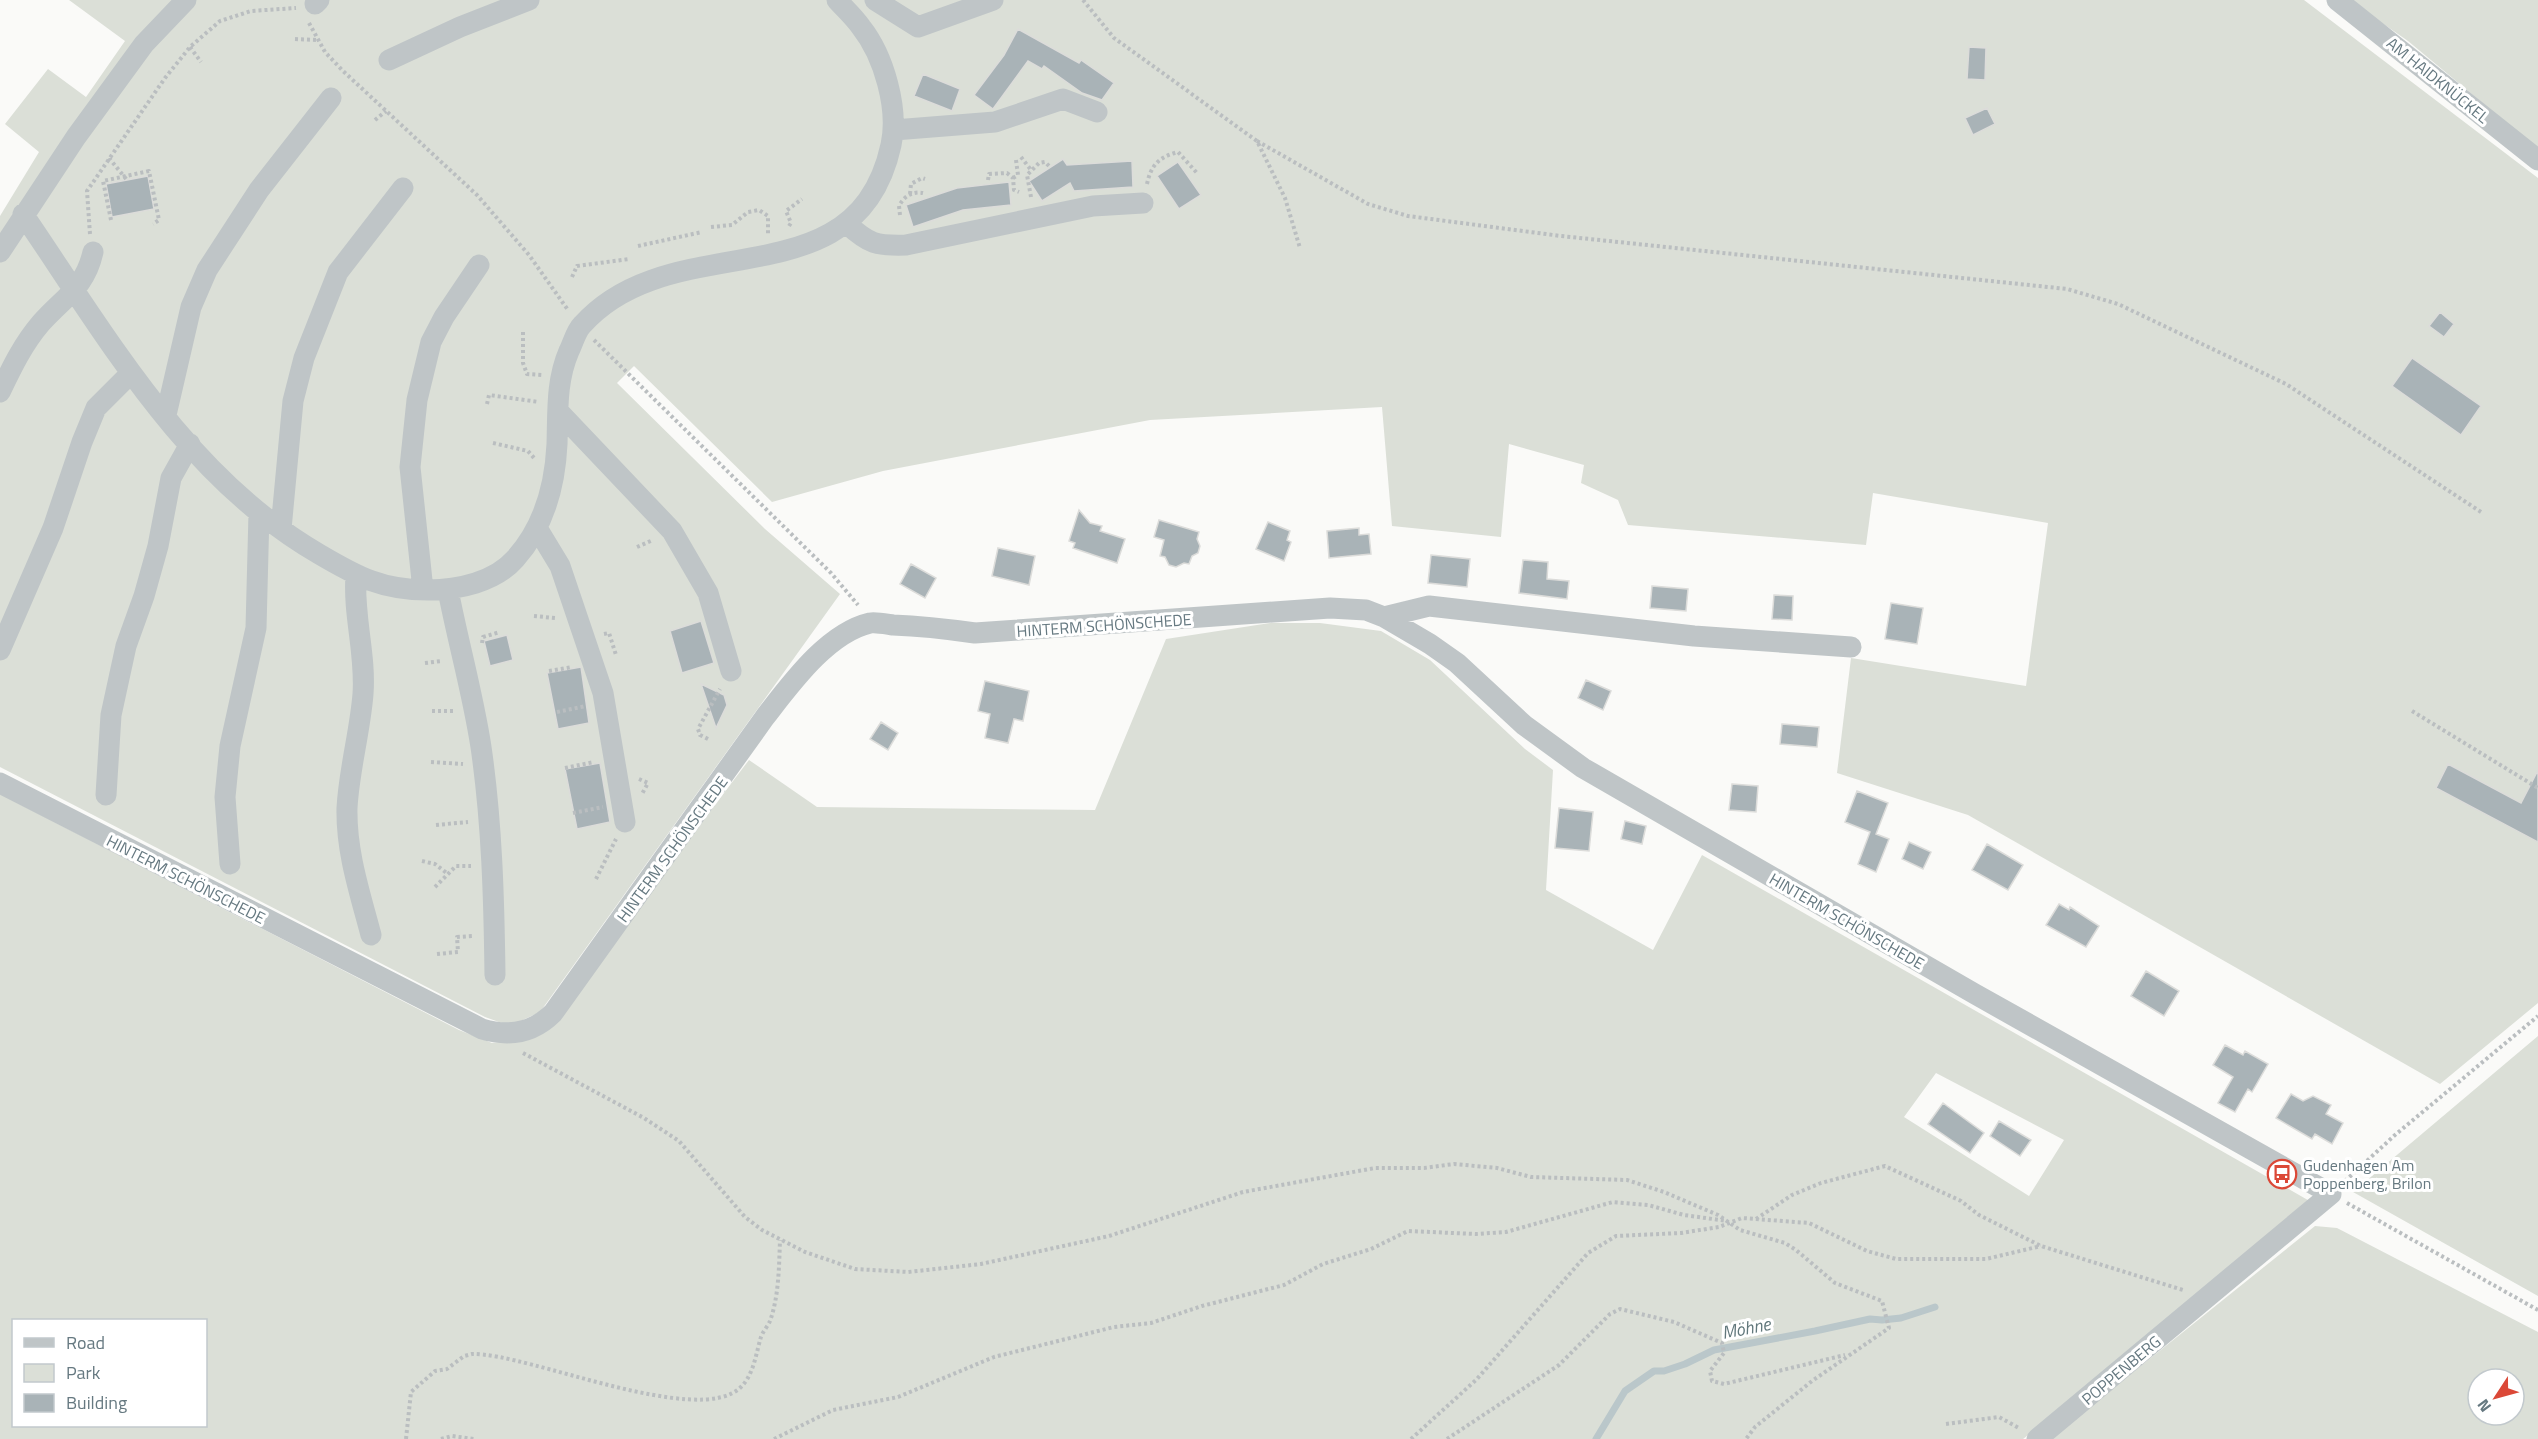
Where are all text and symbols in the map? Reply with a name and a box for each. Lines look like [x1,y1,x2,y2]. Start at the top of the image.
street label: AM HAIDKNÜCKEL [2382,31,2495,129]
street label: HINTERM SCHÖNSCHEDE [1016,607,1192,643]
street label: HINTERM SCHÖNSCHEDE [611,771,733,927]
street label: HINTERM SCHÖNSCHEDE [102,828,270,930]
street label: HINTERM SCHÖNSCHEDE [1765,867,1929,975]
place label: Gudenhagen Am Poppenberg, Brilon [2303,1153,2431,1195]
bus stop icon: Gudenhagen Am Poppenberg, Brilon [2266,1158,2298,1190]
water label: Möhne [1719,1310,1774,1346]
legend [12,1319,207,1427]
text: Road [66,1329,105,1356]
street label: POPPENBERG [2076,1330,2166,1410]
text: Park [66,1359,101,1386]
north arrow [2466,1367,2526,1427]
text: Building [66,1389,127,1416]
text: N [2471,1394,2497,1417]

